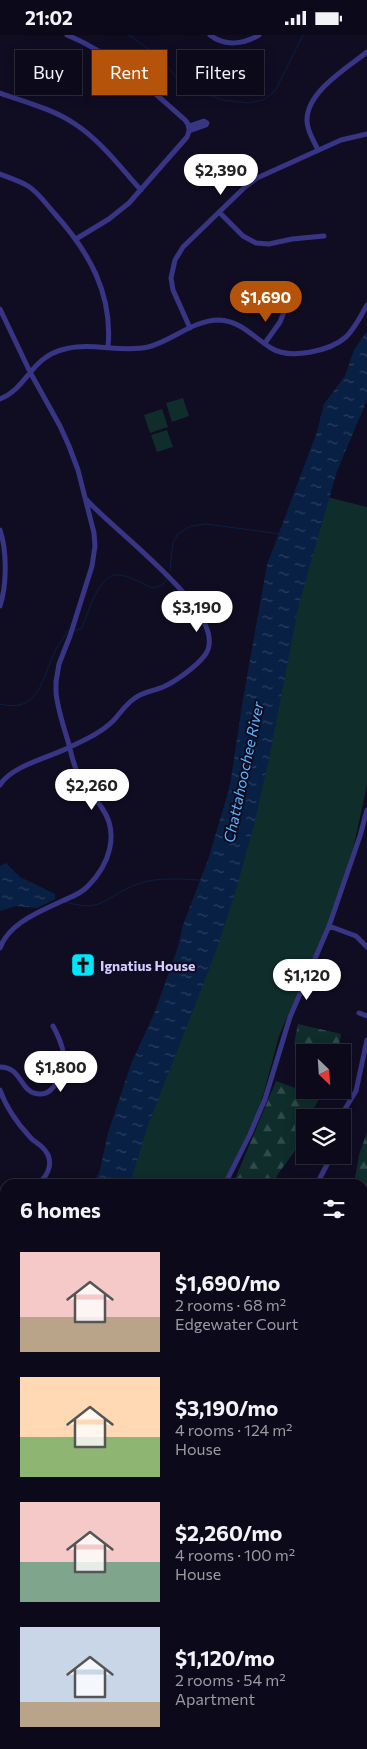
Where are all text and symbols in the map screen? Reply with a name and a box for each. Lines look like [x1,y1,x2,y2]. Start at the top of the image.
text: 21:02 [25,6,73,29]
chip: Buy [15,50,82,95]
chip: Rent [92,50,167,95]
chip: Filters [177,50,264,95]
pin: $2,390 [180,154,262,196]
text: $2,390 [195,160,247,179]
pin: $1,690 [225,281,307,323]
text: $1,690 [241,287,291,306]
pin: $3,190 [156,591,238,633]
text: $3,190 [173,597,221,616]
water label: Chattahoochee River [219,699,267,844]
pin: $2,260 [51,769,133,811]
text: $2,260 [66,775,118,794]
church icon: Ignatius House [70,952,96,978]
place label: Ignatius House [100,957,195,974]
pin: $1,120 [266,959,348,1001]
text: $1,120 [284,965,330,984]
north arrow [296,1044,351,1099]
map controls [296,1044,351,1164]
pin: $1,800 [20,1051,102,1093]
text: $1,800 [35,1057,87,1076]
button: layers [296,1109,351,1164]
icon: filters [320,1195,348,1223]
text: 6 homes [20,1197,101,1222]
text: $1,690/mo [175,1270,280,1295]
icon: home [60,1272,120,1332]
text: 2 rooms · 68 m² [175,1295,286,1314]
text: Edgewater Court [175,1314,298,1333]
text: $3,190/mo [175,1395,278,1420]
icon: home [60,1397,120,1457]
text: 4 rooms · 124 m² [175,1420,293,1439]
text: House [175,1439,221,1458]
text: $2,260/mo [175,1520,282,1545]
icon: home [60,1522,120,1582]
text: 4 rooms · 100 m² [175,1545,295,1564]
text: House [175,1564,221,1583]
text: $1,120/mo [175,1645,275,1670]
icon: home [60,1647,120,1707]
text: 2 rooms · 54 m² [175,1670,286,1689]
text: Apartment [175,1689,255,1708]

